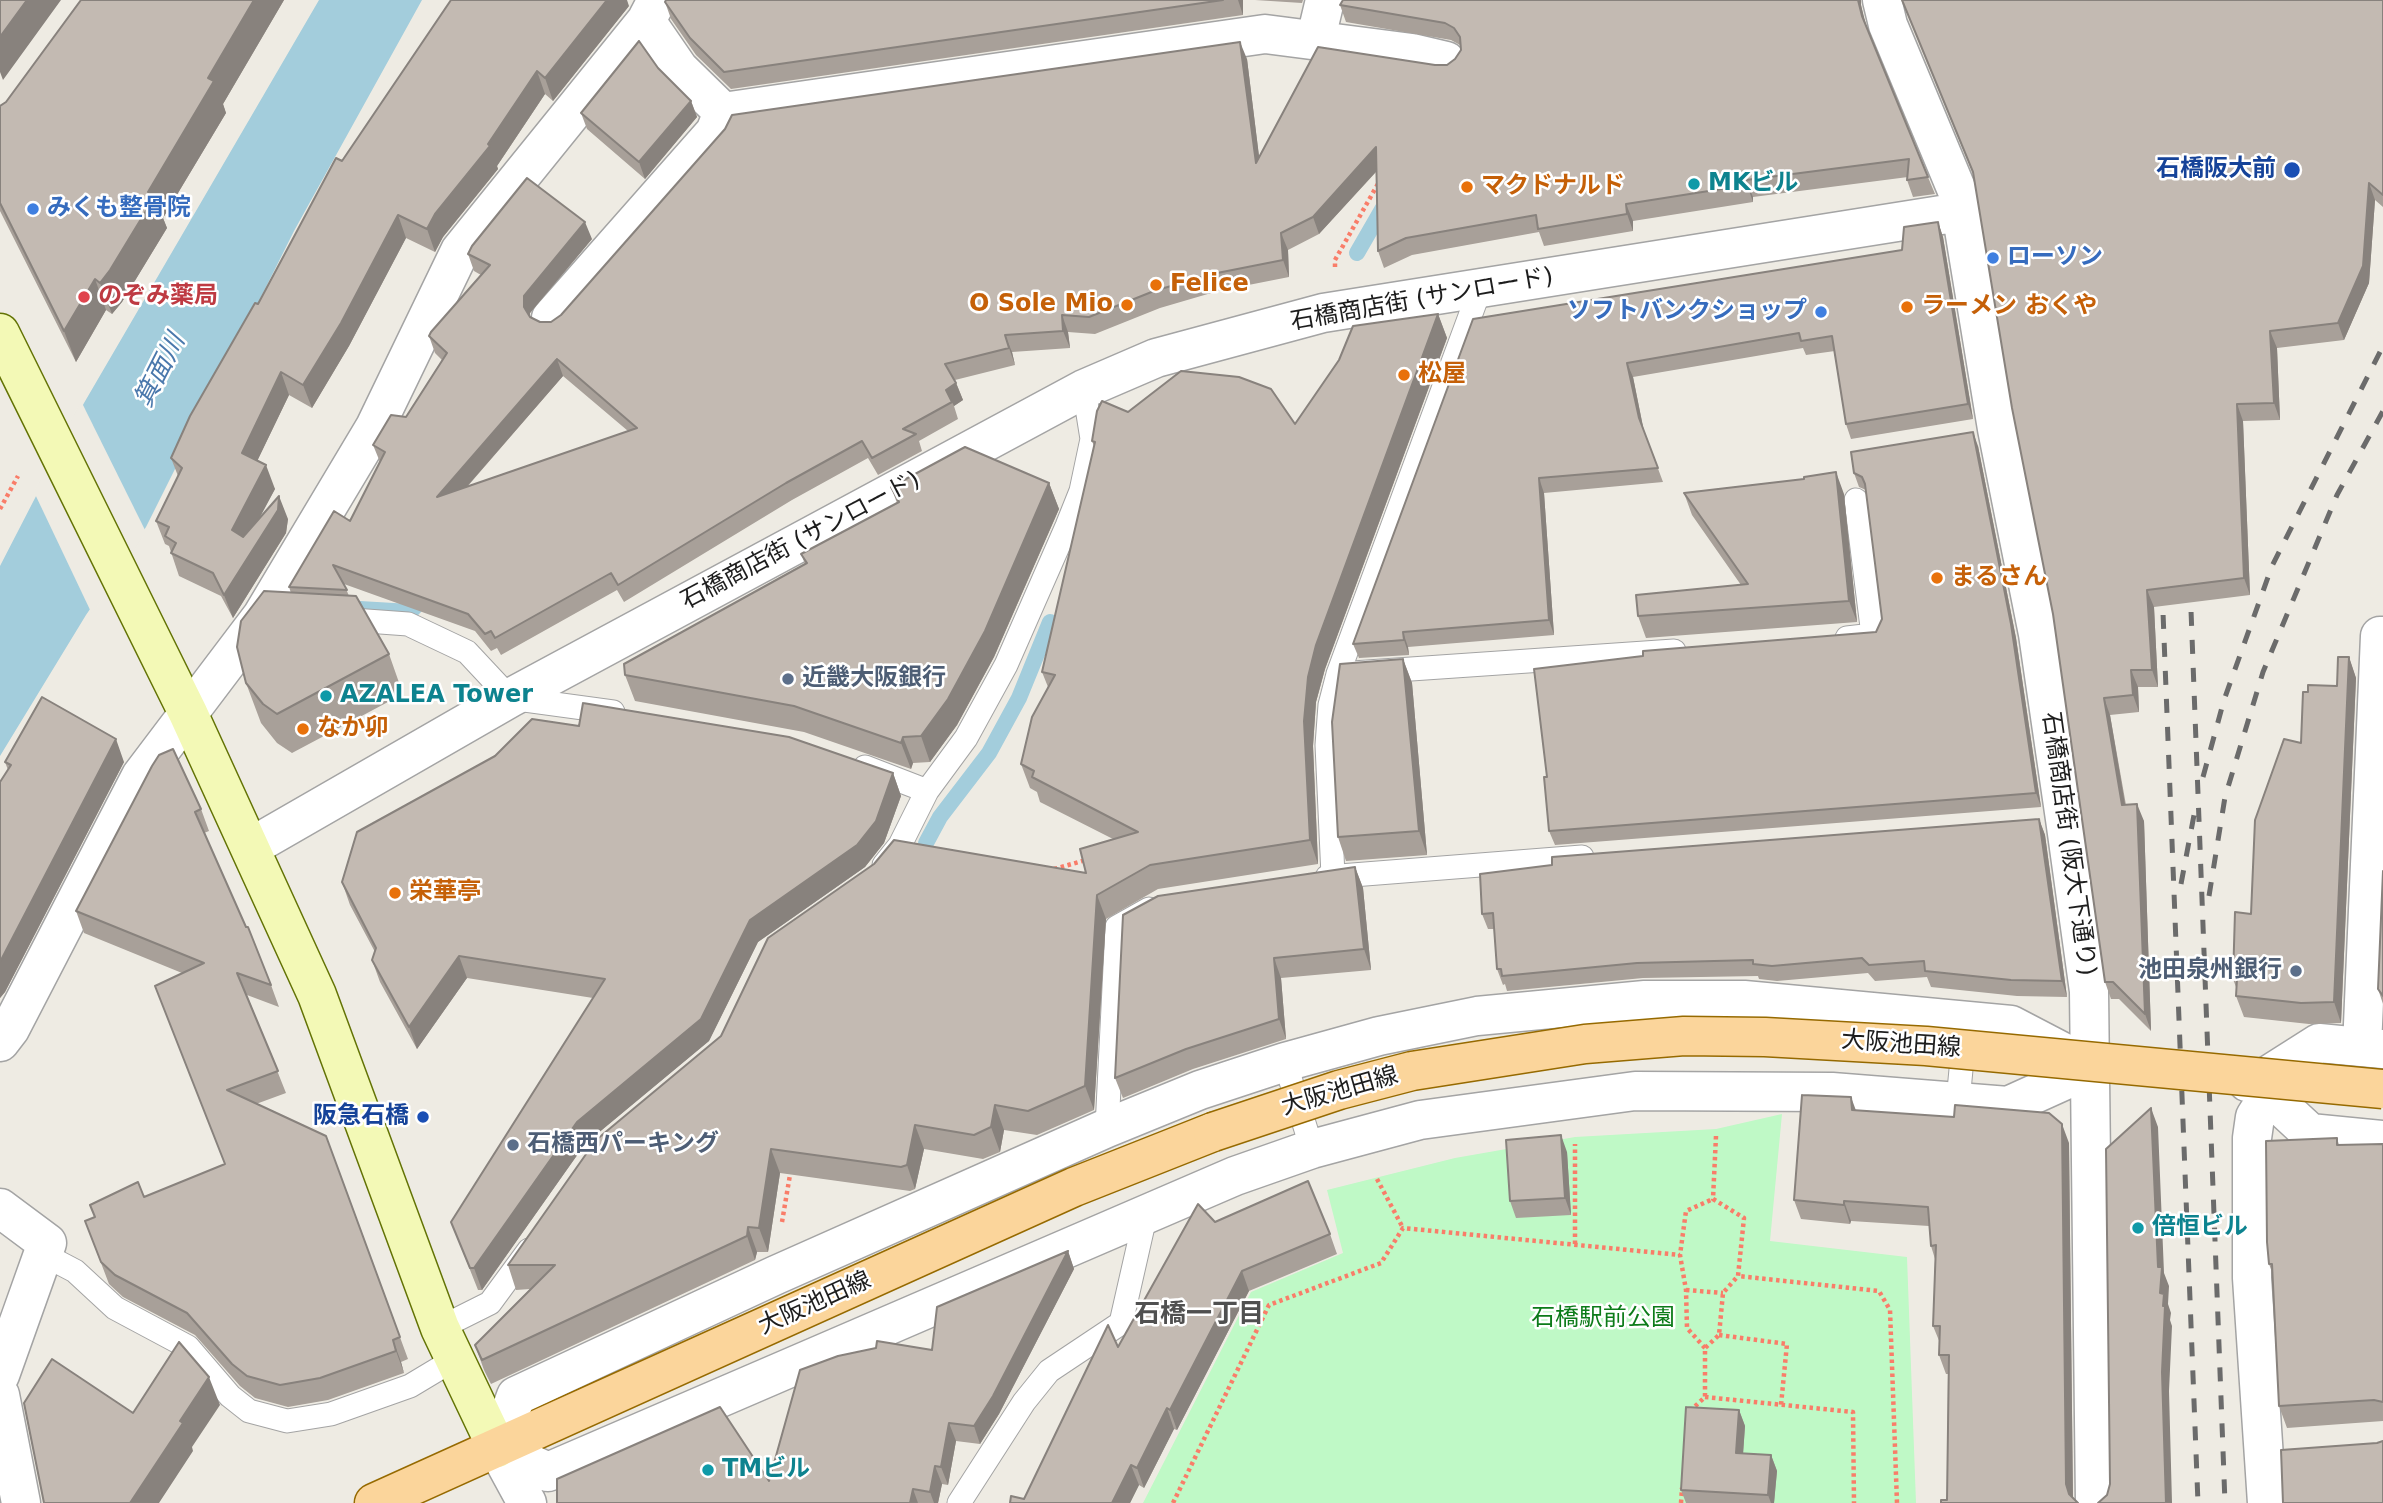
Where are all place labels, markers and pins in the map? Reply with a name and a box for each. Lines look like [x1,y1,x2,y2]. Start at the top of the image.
place label: 石橋阪大前 [2156,156,2276,184]
marker: 石橋阪大前 [2282,160,2302,180]
place label: MKビル [1708,170,1798,198]
place label: マクドナルド [1481,173,1625,201]
marker: MKビル [1686,176,1702,192]
marker: マクドナルド [1459,179,1475,195]
place label: みくも整骨院 [47,195,191,223]
marker: みくも整骨院 [25,201,41,217]
place label: ローソン [2007,244,2103,272]
marker: ローソン [1985,250,2001,266]
place label: Felice [1170,271,1249,299]
marker: Felice [1148,277,1164,293]
place label: のぞみ薬局 [98,283,218,311]
marker: のぞみ薬局 [76,289,92,305]
place label: O Sole Mio [969,291,1113,319]
place label: ラーメン おくや [1921,293,2097,321]
marker: O Sole Mio [1119,297,1135,313]
place label: ソフトバンクショップ [1567,298,1807,326]
marker: ラーメン おくや [1899,299,1915,315]
marker: ソフトバンクショップ [1813,304,1829,320]
place label: 松屋 [1418,361,1466,389]
marker: 松屋 [1396,367,1412,383]
place label: まるさん [1951,564,2047,592]
marker: まるさん [1929,570,1945,586]
place label: 近畿大阪銀行 [802,665,946,693]
marker: 近畿大阪銀行 [780,671,796,687]
place label: AZALEA Tower [340,682,533,710]
marker: AZALEA Tower [318,688,334,704]
place label: なか卯 [317,715,389,743]
marker: なか卯 [295,721,311,737]
place label: 栄華亭 [409,879,481,907]
marker: 栄華亭 [387,885,403,901]
place label: 池田泉州銀行 [2138,957,2282,985]
marker: 池田泉州銀行 [2288,963,2304,979]
place label: 阪急石橋 [313,1103,409,1131]
marker: 阪急石橋 [415,1109,431,1125]
place label: 石橋西パーキング [527,1131,719,1159]
marker: 石橋西パーキング [505,1137,521,1153]
place label: 倍恒ビル [2152,1214,2248,1242]
marker: 倍恒ビル [2130,1220,2146,1236]
place label: TMビル [722,1456,810,1484]
marker: TMビル [700,1462,716,1478]

